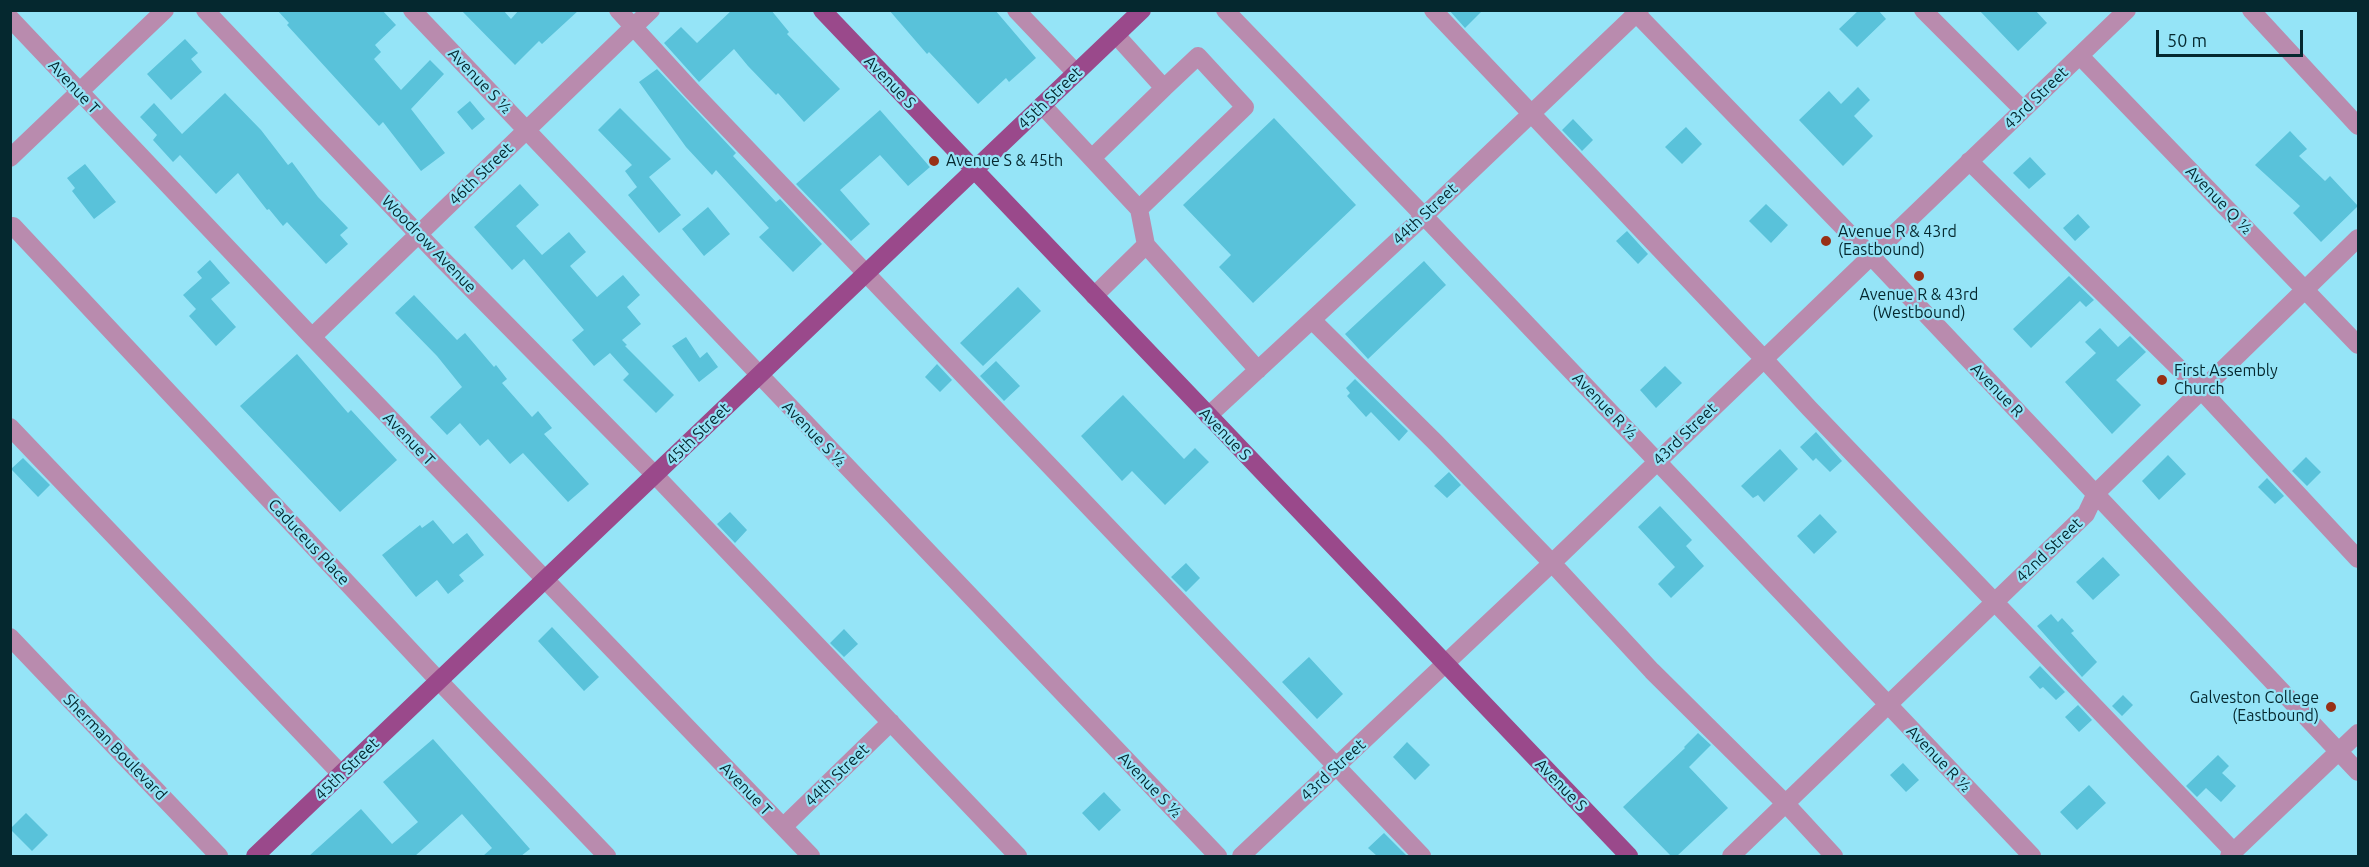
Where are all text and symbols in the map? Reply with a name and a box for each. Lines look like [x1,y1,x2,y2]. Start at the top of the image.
scale bar [2159,18,2306,56]
text: 50 m [2167,30,2207,50]
street label: Avenue S ½ [444,44,516,118]
street label: Avenue S [860,52,920,112]
street label: Avenue T [44,56,104,118]
street label: 45th Street [1014,63,1086,133]
street label: 43rd Street [2000,63,2072,133]
street label: 46th Street [445,139,517,209]
place label: Avenue S & 45th [946,151,1063,171]
marker: Avenue S & 45th [927,154,941,168]
street label: Avenue Q ½ [2182,162,2256,238]
street label: 44th Street [1389,179,1461,249]
street label: Woodrow Avenue [378,191,480,297]
place label: Avenue R & 43rd (Eastbound) [1838,222,1957,260]
marker: Avenue R & 43rd (Eastbound) [1819,234,1833,248]
marker: Avenue R & 43rd (Westbound) [1912,269,1926,283]
place label: Avenue R & 43rd (Westbound) [1860,285,1978,323]
street label: Avenue R [1967,359,2027,421]
place label: First Assembly Church [2174,361,2278,399]
street label: Avenue R ½ [1569,369,1641,443]
marker: First Assembly Church [2155,373,2169,387]
street label: Avenue S ½ [778,397,850,471]
street label: 45th Street [662,399,734,469]
street label: 43rd Street [1649,399,1721,469]
street label: Avenue S [1195,404,1255,464]
street label: Avenue T [379,408,439,470]
street label: Caduceus Place [264,495,354,589]
street label: 42nd Street [2012,514,2086,586]
place label: Galveston College (Eastbound) [2190,688,2319,726]
street label: Sherman Boulevard [59,690,171,804]
marker: Galveston College (Eastbound) [2324,700,2338,714]
street label: Avenue R ½ [1903,722,1975,796]
street label: 45th Street [311,734,383,804]
street label: 43rd Street [1297,735,1369,805]
street label: 44th Street [801,740,873,810]
street label: Avenue S ½ [1114,748,1186,822]
street label: Avenue S [1531,755,1591,815]
street label: Avenue T [716,758,776,820]

